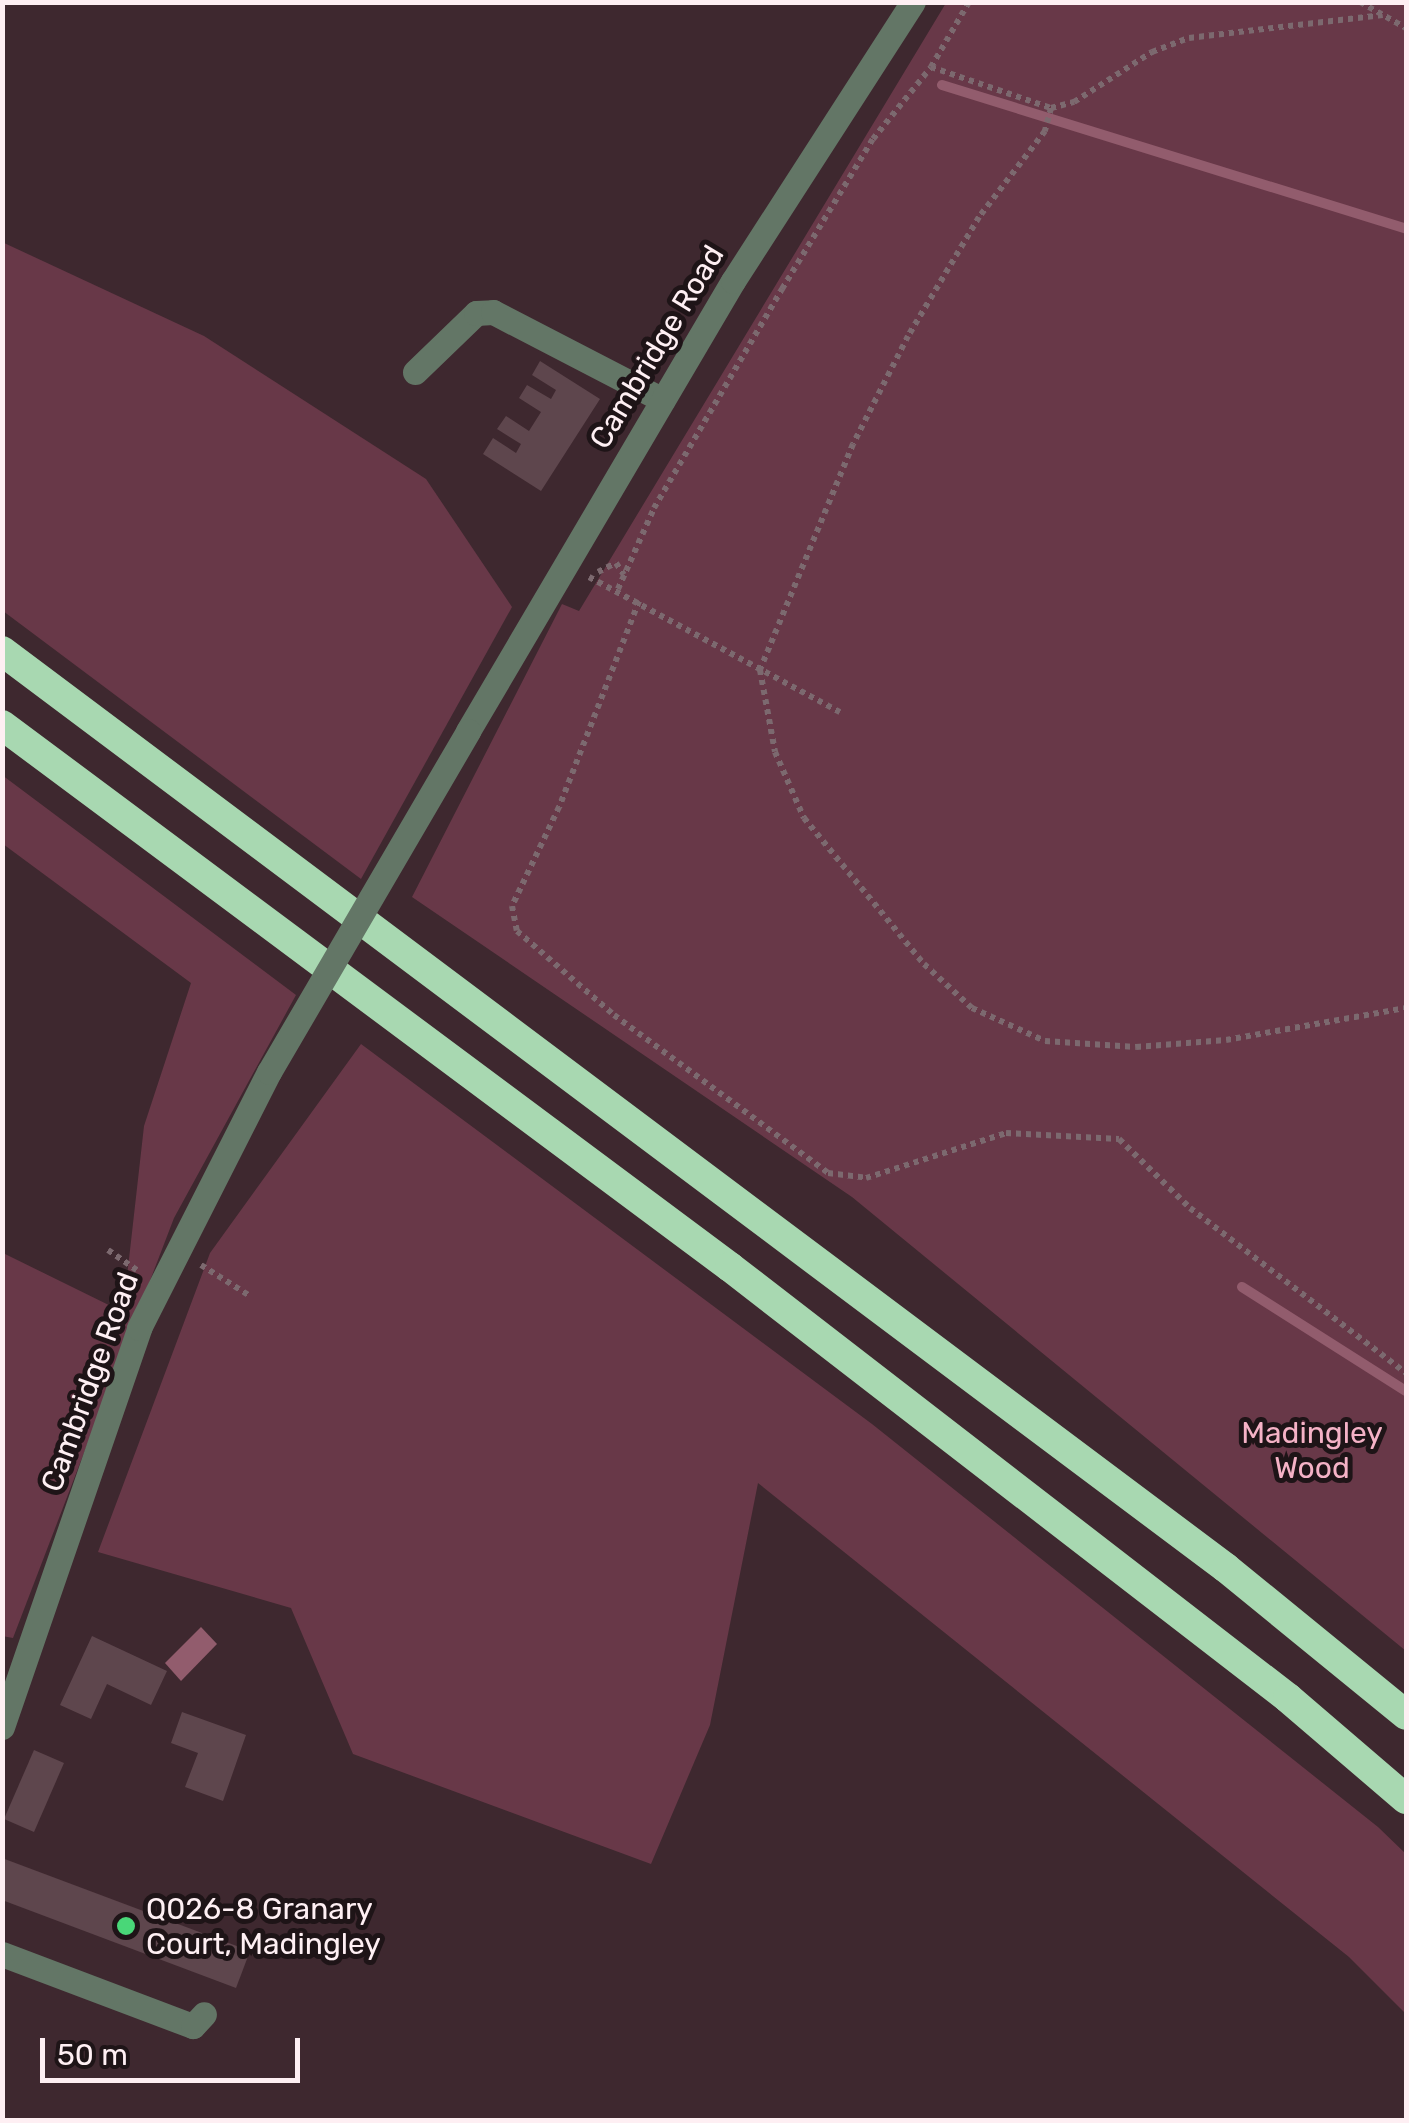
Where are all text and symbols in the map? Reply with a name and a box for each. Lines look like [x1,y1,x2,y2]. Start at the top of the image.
street label: Cambridge Road [582,239,732,455]
street label: Cambridge Road [34,1267,146,1497]
park label: Madingley Wood [1241,1415,1383,1486]
place label: Q026-8 Granary Court, Madingley [146,1891,381,1962]
marker: Q026-8 Granary Court, Madingley [115,1915,137,1937]
scale bar [45,2018,305,2080]
text: 50 m [57,2037,128,2073]

